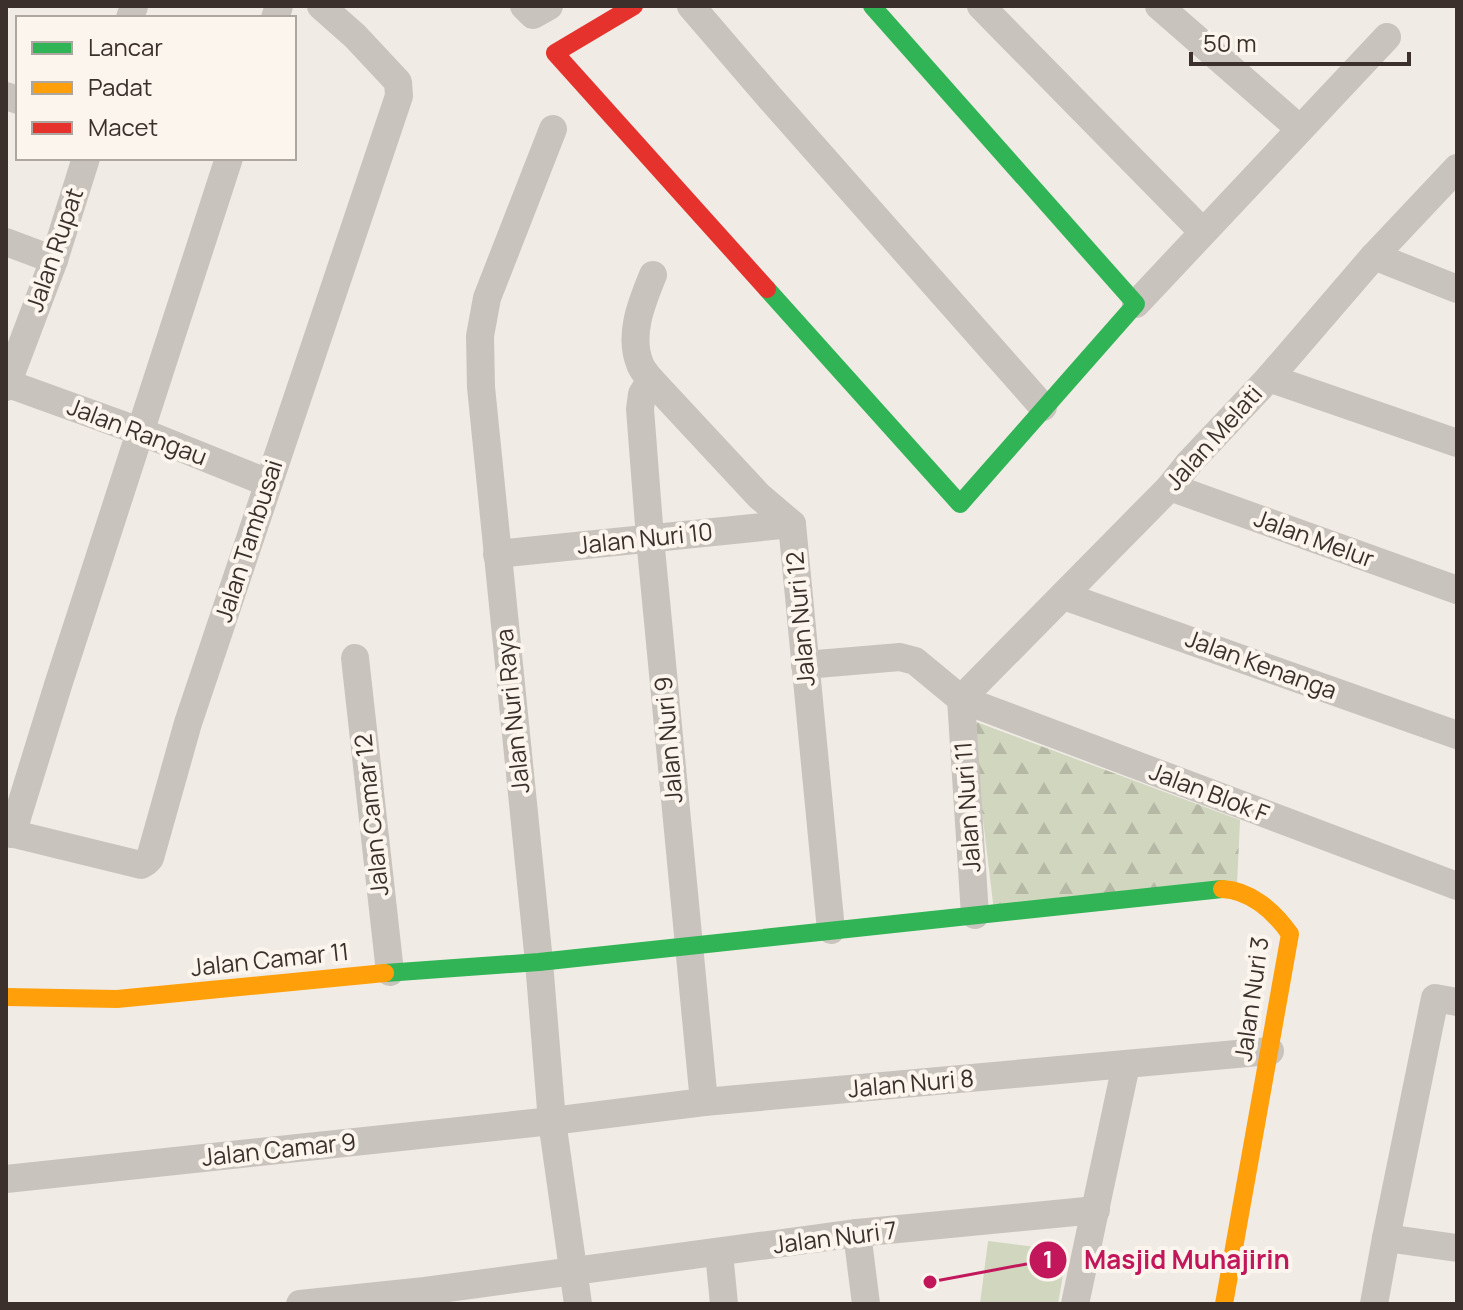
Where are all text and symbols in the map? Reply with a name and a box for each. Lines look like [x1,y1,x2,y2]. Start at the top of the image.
legend [16,16,296,160]
scale bar [1191,16,1409,66]
text: 50 m [1203,26,1257,59]
text: Lancar [88,30,163,63]
text: Padat [88,70,152,103]
text: Macet [88,110,158,143]
street label: Jalan Rupat [17,183,90,316]
street label: Jalan Melati [1157,377,1269,497]
street label: Jalan Rangau [63,389,212,472]
street label: Jalan Tambusai [206,455,289,626]
street label: Jalan Melur [1250,501,1379,575]
street label: Jalan Nuri 10 [575,514,714,561]
street label: Jalan Nuri 12 [777,550,822,688]
street label: Jalan Kenanga [1181,621,1342,706]
street label: Jalan Nuri Raya [486,627,537,795]
street label: Jalan Nuri 9 [646,675,689,805]
street label: Jalan Camar 12 [346,732,395,898]
street label: Jalan Nuri 11 [945,741,988,874]
street label: Jalan Blok F [1145,754,1274,830]
street label: Jalan Camar 11 [189,934,351,983]
street label: Jalan Nuri 3 [1225,934,1276,1063]
street label: Jalan Nuri 8 [847,1061,975,1104]
street label: Jalan Camar 9 [200,1124,358,1173]
street label: Jalan Nuri 7 [771,1213,898,1260]
callout: Masjid Muhajirin [1028,1235,1306,1285]
text: Masjid Muhajirin [1084,1241,1290,1277]
text: 1 [1043,1242,1053,1275]

